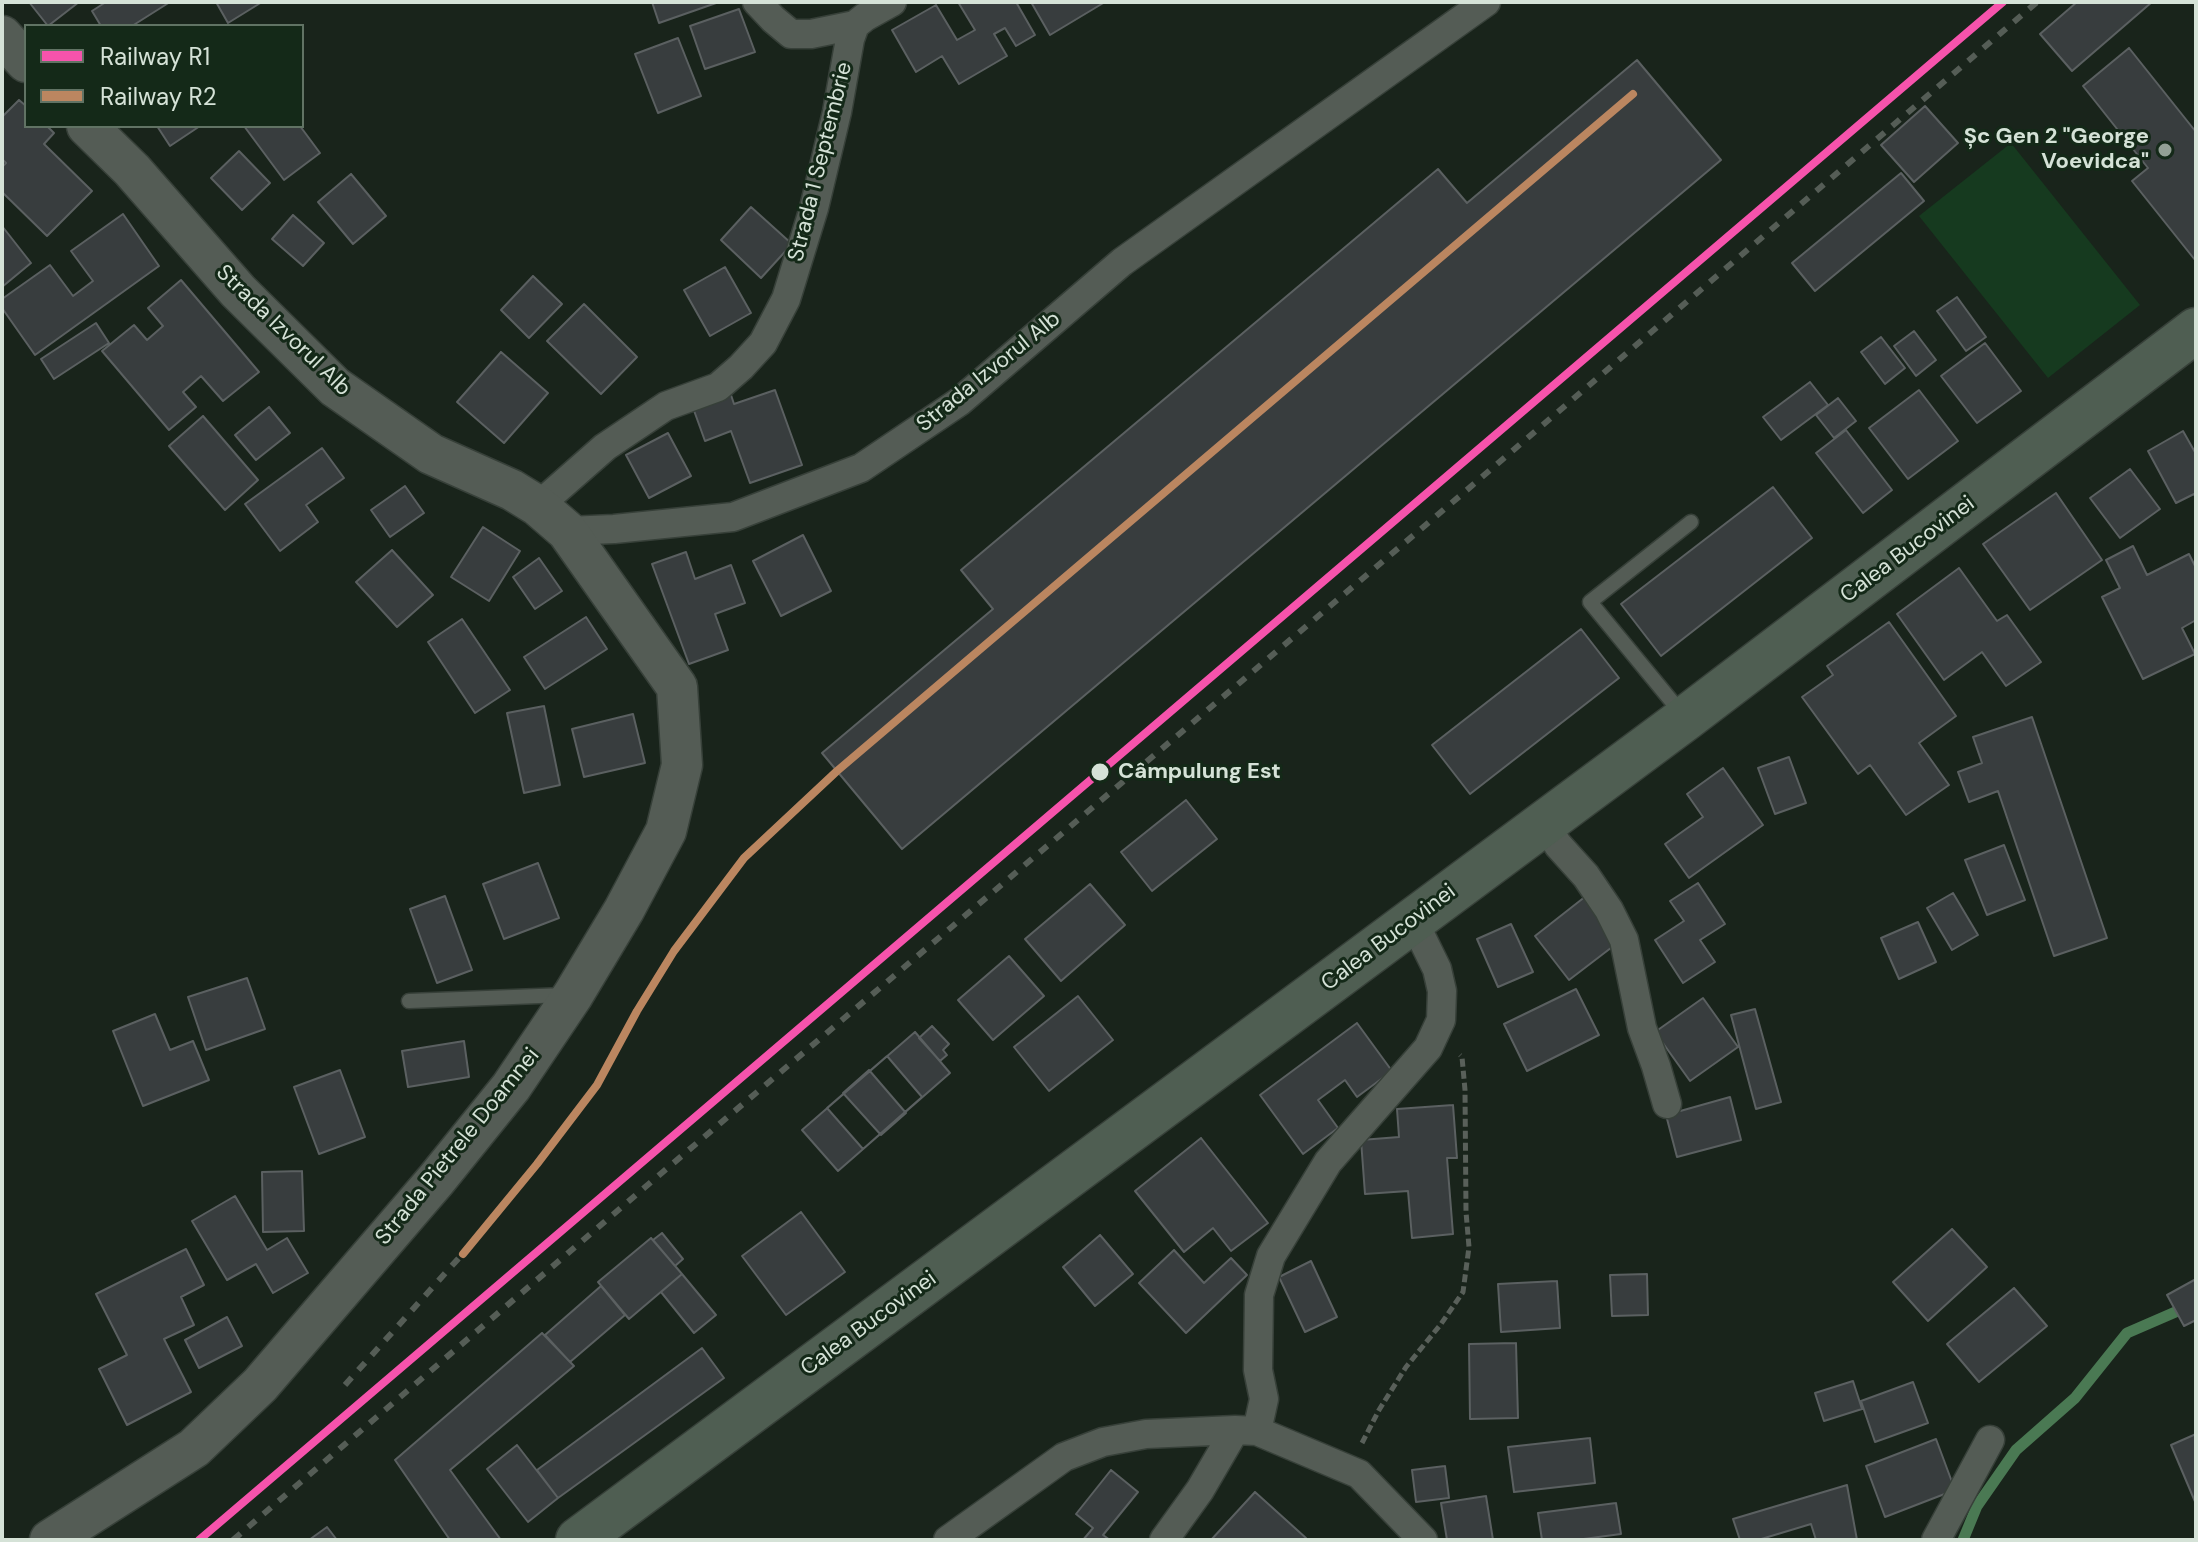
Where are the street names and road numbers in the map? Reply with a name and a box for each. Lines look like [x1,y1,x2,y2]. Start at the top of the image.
street label: Strada 1 Septembrie [783,60,859,264]
street label: Strada Izvorul Alb [210,260,356,402]
street label: Strada Izvorul Alb [912,306,1066,438]
street label: Calea Bucovinei [1836,491,1980,609]
street label: Calea Bucovinei [1317,879,1461,997]
street label: Strada Pietrele Doamnei [370,1043,546,1251]
street label: Calea Bucovinei [796,1266,942,1382]

